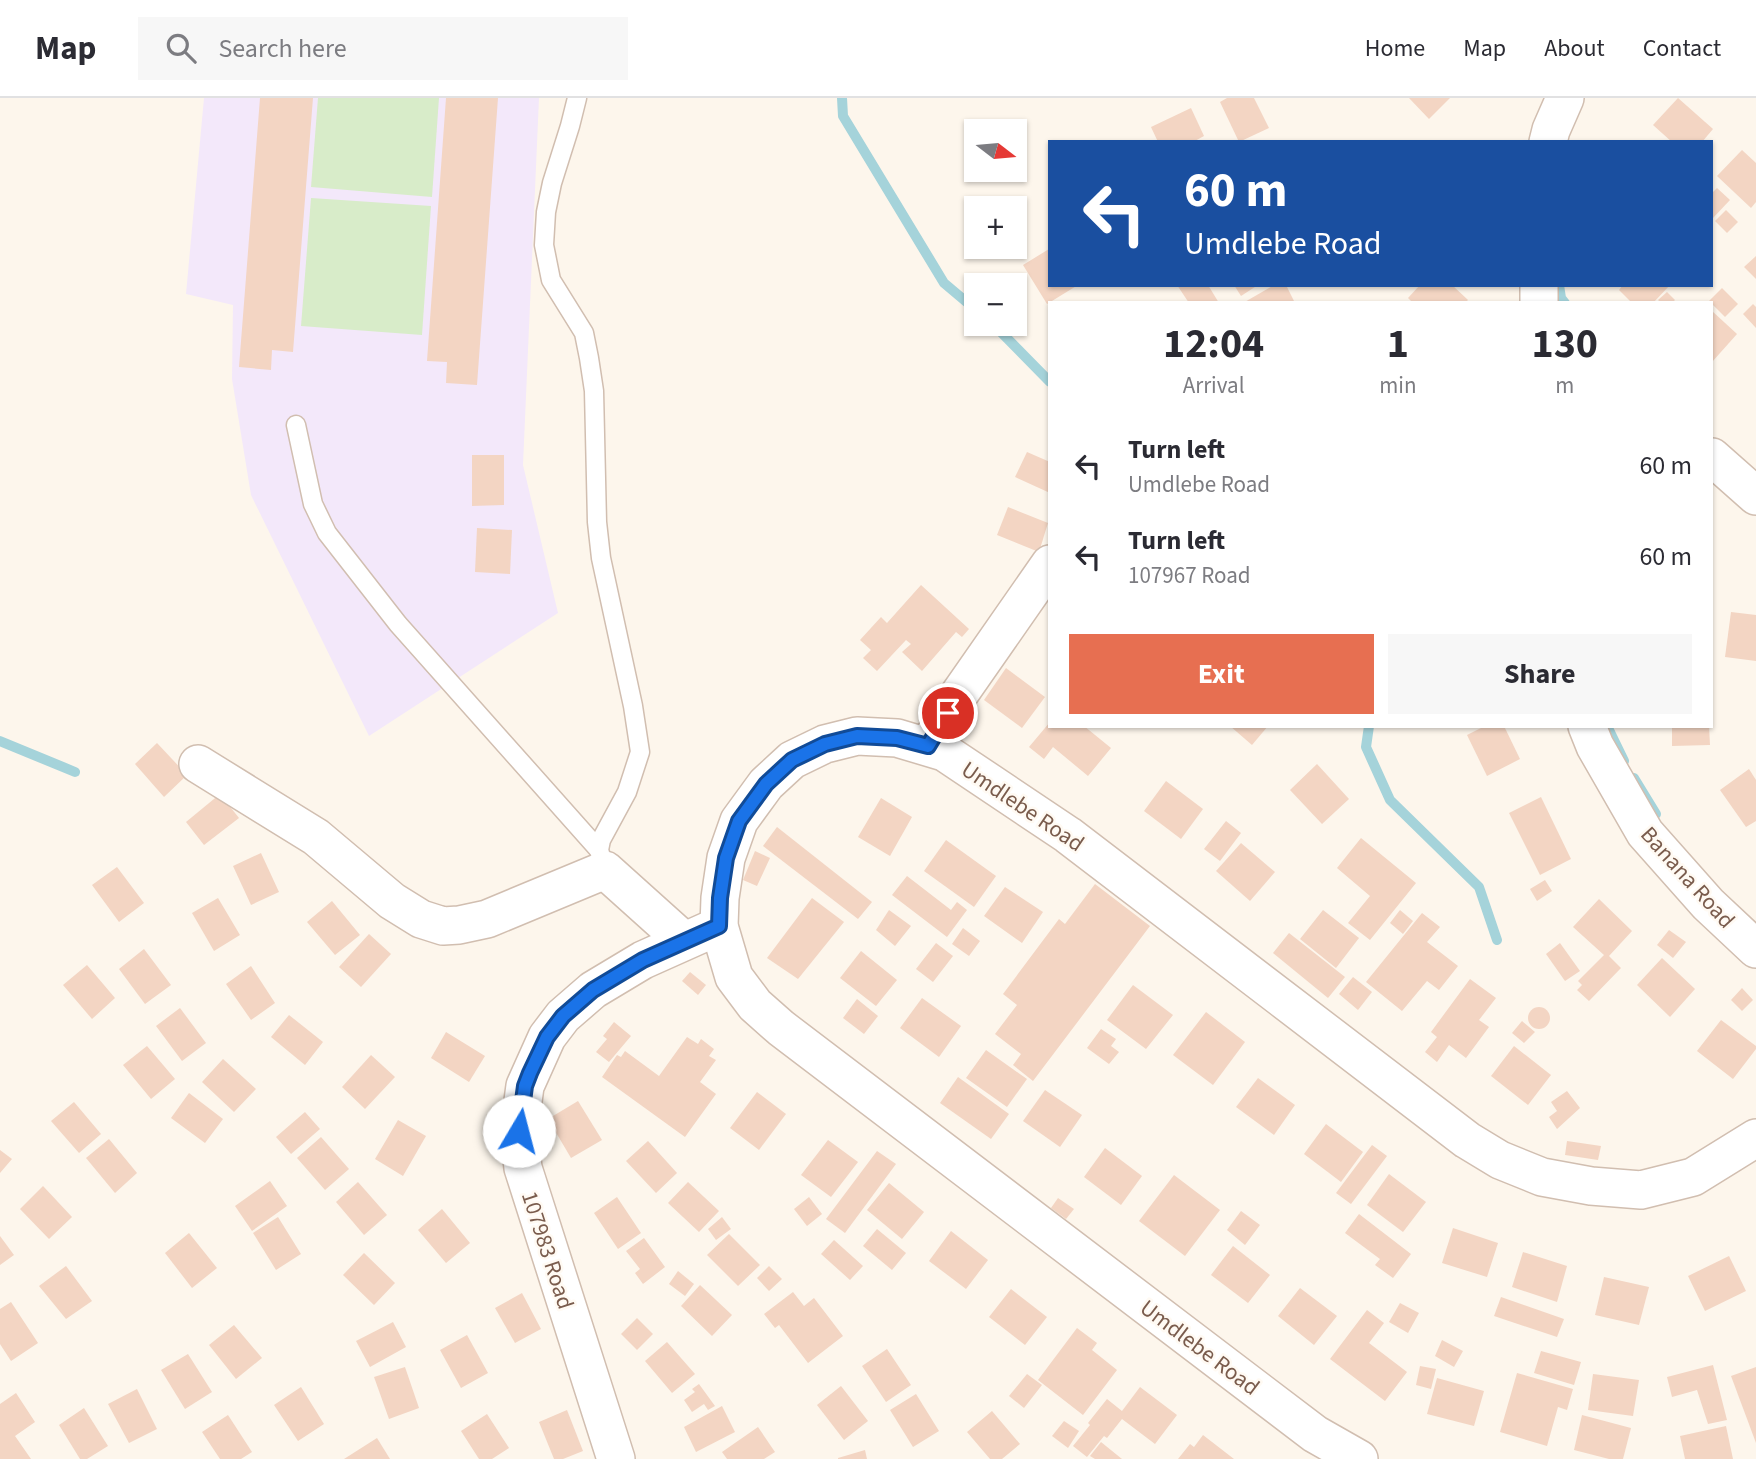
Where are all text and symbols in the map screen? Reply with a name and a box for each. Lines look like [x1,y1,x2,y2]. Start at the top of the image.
search box [138,17,628,80]
text: Map [35,25,96,72]
icon: search [162,29,200,67]
text: Search here [218,30,347,67]
text: Home [1365,31,1425,66]
text: Map [1463,31,1506,66]
text: About [1544,31,1605,66]
text: Contact [1643,31,1721,66]
north arrow [964,119,1027,182]
map controls [964,119,1027,336]
text: 60 m [1184,156,1288,226]
icon: left [1069,168,1160,259]
button: + [964,196,1027,259]
text: Umdlebe Road [1184,221,1382,267]
button: − [964,273,1027,336]
text: 12:04 [1163,314,1264,374]
text: 1 [1387,314,1409,374]
text: 130 [1531,314,1598,374]
text: Arrival [1183,369,1245,402]
text: min [1379,369,1417,402]
text: m [1555,369,1574,402]
text: Turn left [1128,431,1225,468]
icon: left [1069,447,1107,485]
text: 60 m [1639,447,1692,484]
text: Umdlebe Road [1128,468,1270,501]
text: Turn left [1128,522,1225,559]
icon: left [1069,538,1107,576]
text: 60 m [1639,538,1692,575]
text: 107967 Road [1128,559,1251,592]
button: Exit [1069,634,1374,714]
button: Share [1388,634,1692,714]
pin [918,683,978,743]
icon: arrive [929,694,967,732]
street label: Umdlebe Road [955,753,1091,860]
street label: Banana Road [1633,819,1743,936]
position arrow [482,1094,556,1168]
street label: 107983 Road [513,1187,582,1314]
street label: Umdlebe Road [1133,1291,1266,1403]

